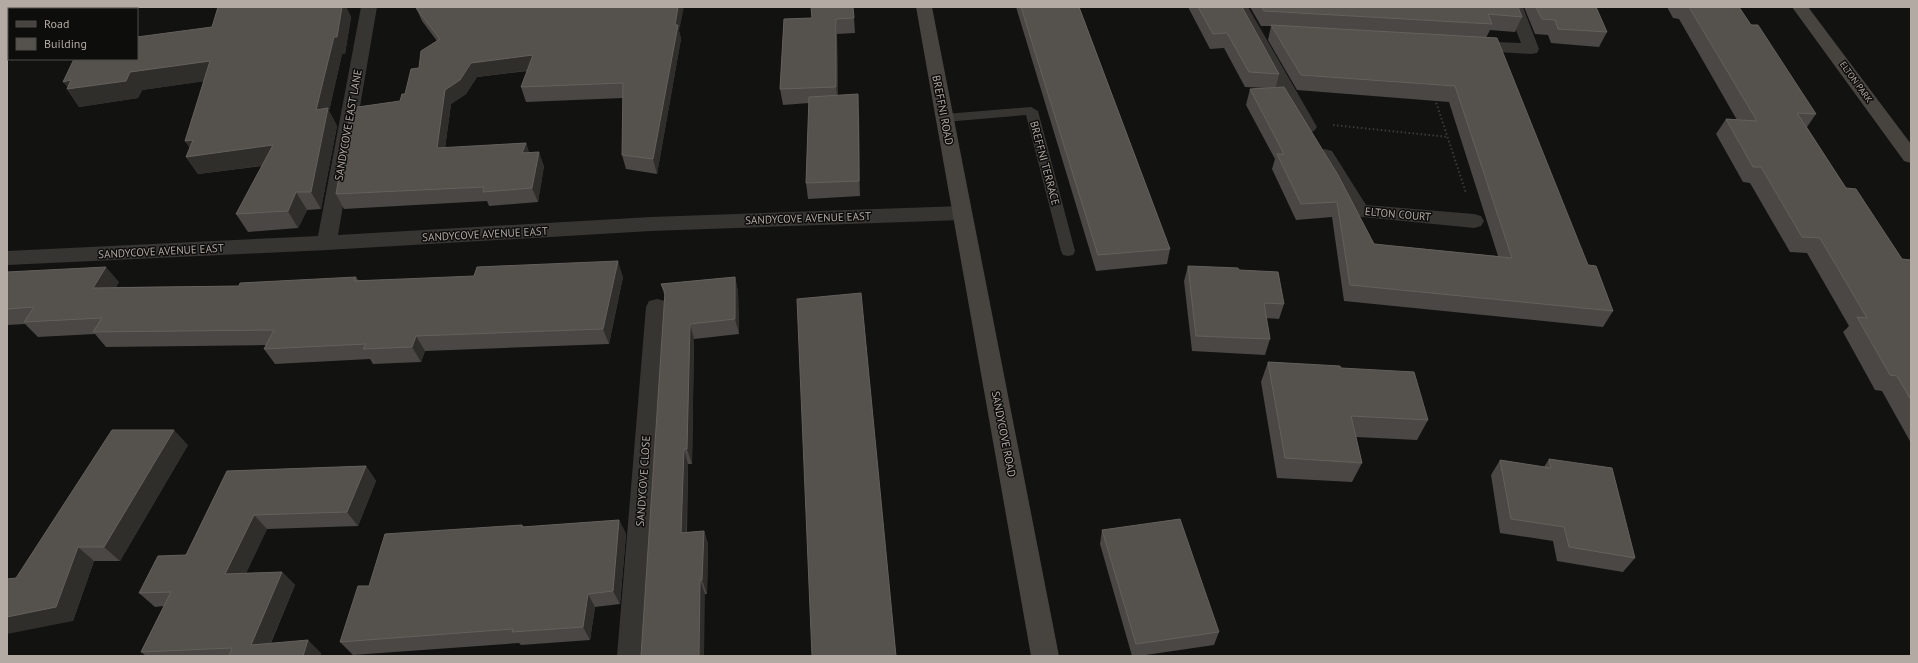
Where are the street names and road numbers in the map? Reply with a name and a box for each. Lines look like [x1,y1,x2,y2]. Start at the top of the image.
street label: ELTON PARK [1838,59,1875,105]
street label: SANDYCOVE EAST LANE [331,68,365,182]
street label: BREFFNI ROAD [929,74,957,146]
street label: BREFFNI TERRACE [1027,119,1063,207]
street label: ELTON COURT [1364,204,1432,224]
street label: SANDYCOVE AVENUE EAST [745,209,871,227]
street label: SANDYCOVE AVENUE EAST [422,224,548,244]
street label: SANDYCOVE AVENUE EAST [98,241,224,261]
street label: SANDYCOVE ROAD [989,390,1019,478]
street label: SANDYCOVE CLOSE [633,435,653,527]

